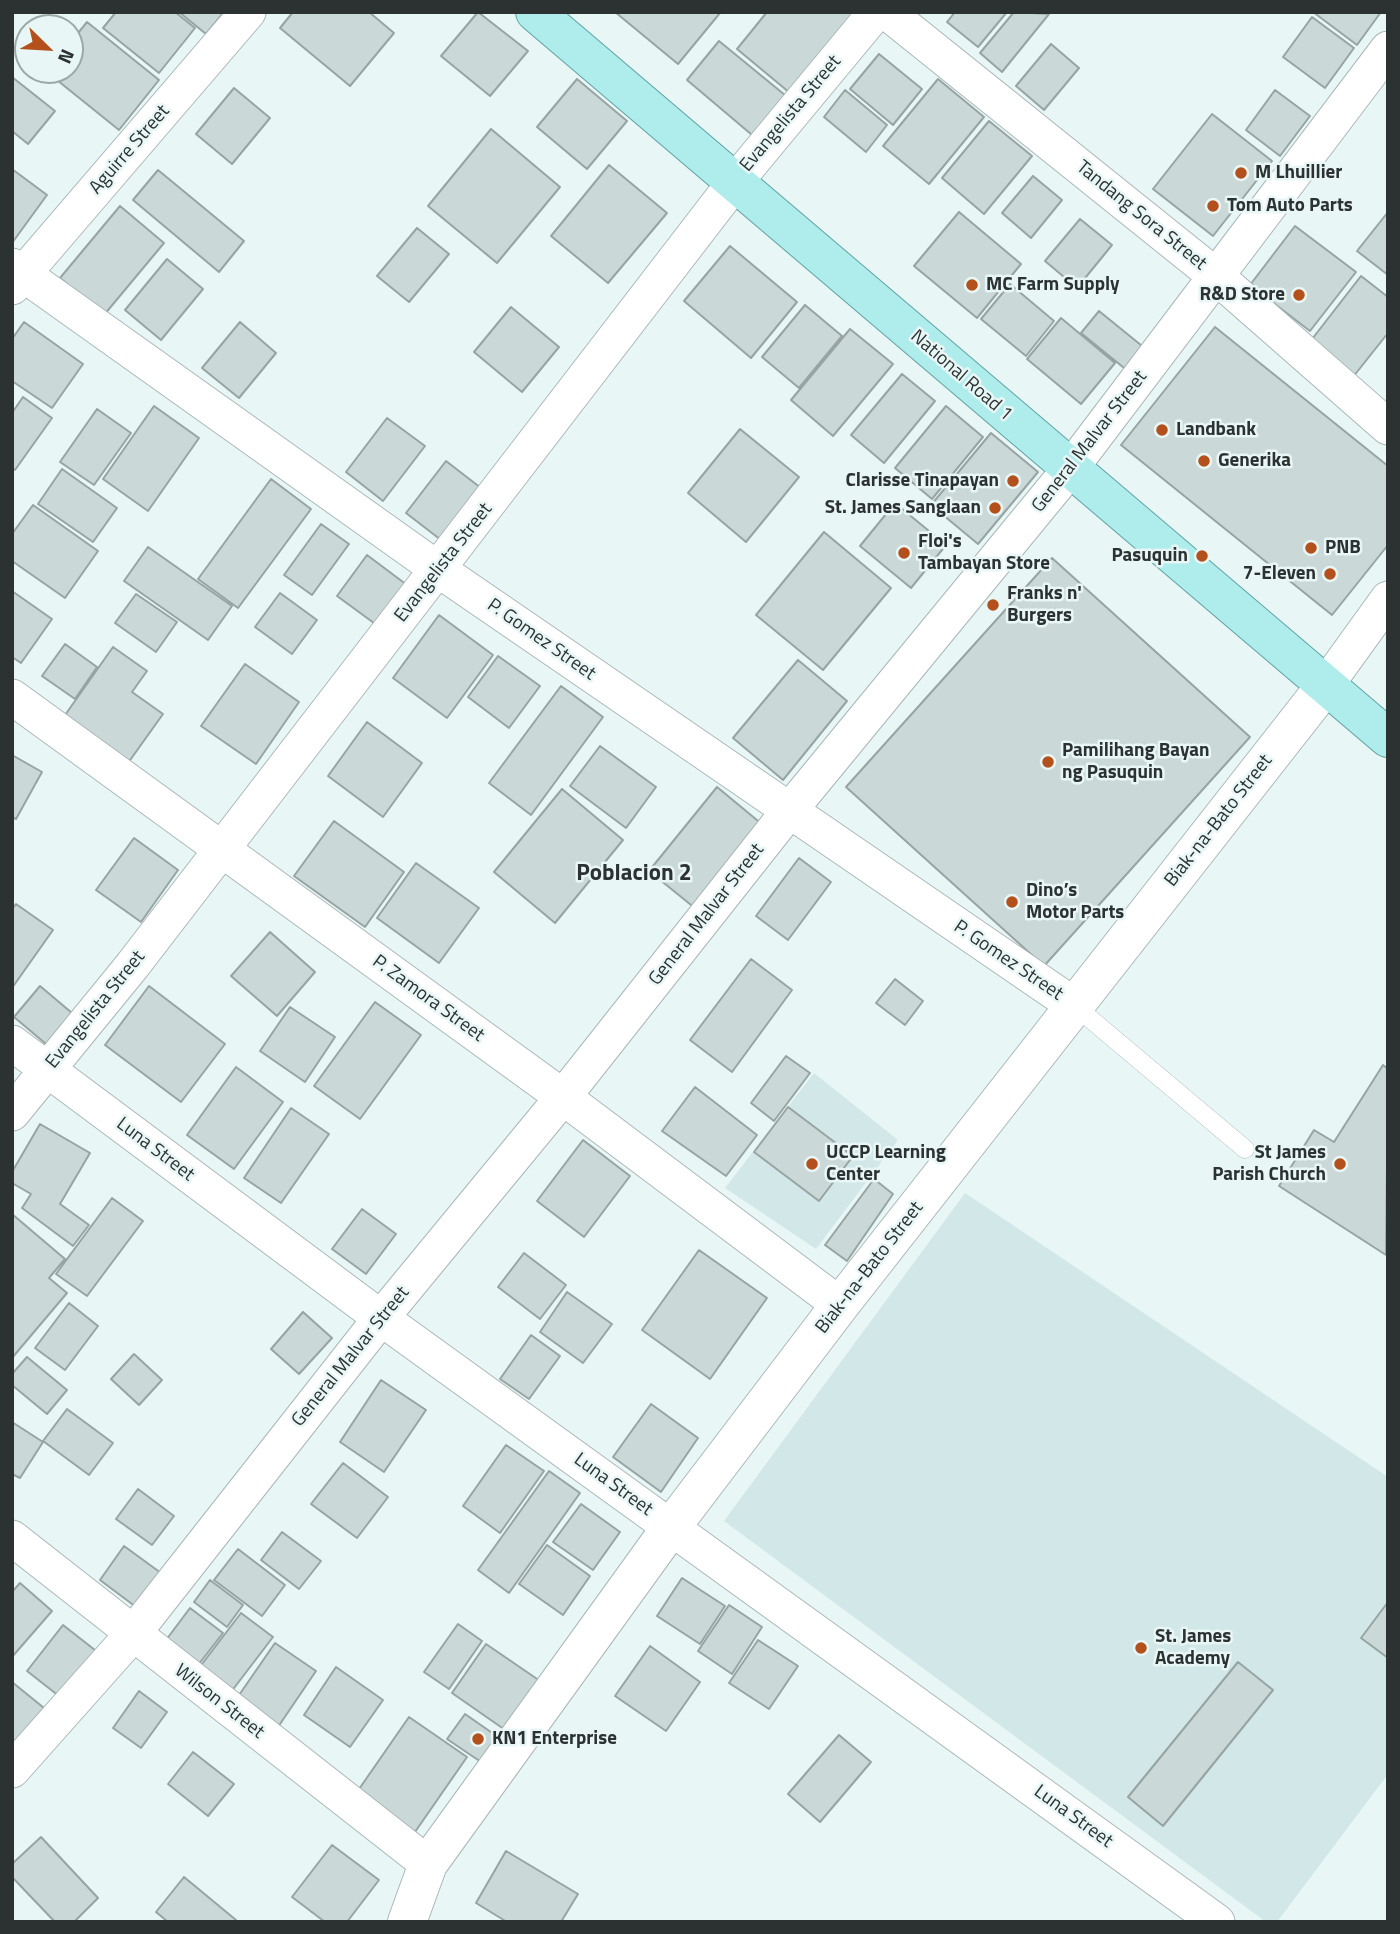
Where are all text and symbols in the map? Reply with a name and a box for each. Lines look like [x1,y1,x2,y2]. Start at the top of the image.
north arrow [14,14,84,84]
text: N [51,45,83,69]
street label: Evangelista Street [736,51,846,177]
street label: Aguirre Street [85,101,175,199]
street label: Tandang Sora Street [1071,156,1211,276]
place label: M Lhuillier [1255,162,1342,184]
marker: M Lhuillier [1233,165,1249,181]
place label: Tom Auto Parts [1227,195,1353,217]
marker: Tom Auto Parts [1205,198,1221,214]
place label: MC Farm Supply [986,274,1120,296]
marker: MC Farm Supply [964,277,980,293]
place label: R&D Store [1200,284,1285,306]
marker: R&D Store [1291,287,1307,303]
street label: National Road 1 [905,326,1017,426]
street label: General Malvar Street [1027,366,1153,518]
place label: Landbank [1176,419,1256,441]
marker: Landbank [1154,422,1170,438]
place label: Generika [1218,450,1291,472]
marker: Generika [1196,453,1212,469]
place label: Clarisse Tinapayan [845,470,999,492]
marker: Clarisse Tinapayan [1005,473,1021,489]
place label: St. James Sanglaan [825,497,981,519]
street label: Evangelista Street [390,499,498,627]
marker: St. James Sanglaan [987,500,1003,516]
place label: Floi's Tambayan Store [918,531,1050,575]
place label: PNB [1325,537,1361,559]
marker: PNB [1303,540,1319,556]
marker: Floi's Tambayan Store [896,545,912,561]
place label: Pasuquin [1111,545,1188,567]
marker: Pasuquin [1194,548,1210,564]
place label: 7-Eleven [1243,563,1316,585]
marker: 7-Eleven [1322,566,1338,582]
place label: Franks n' Burgers [1007,583,1082,627]
street label: P. Gomez Street [482,594,600,686]
marker: Franks n' Burgers [985,597,1001,613]
place label: Pamilihang Bayan ng Pasuquin [1062,740,1209,784]
street label: Biak-na-Bato Street [1160,750,1278,892]
marker: Pamilihang Bayan ng Pasuquin [1040,754,1056,770]
street label: General Malvar Street [644,839,770,991]
district label: Poblacion 2 [576,860,692,888]
place label: Dino’s Motor Parts [1026,880,1124,924]
marker: Dino’s Motor Parts [1004,894,1020,910]
street label: P. Gomez Street [949,916,1067,1006]
street label: Evangelista Street [41,946,151,1074]
street label: P. Zamora Street [368,951,488,1047]
street label: Luna Street [111,1113,199,1187]
place label: UCCP Learning Center [826,1142,946,1186]
place label: St James Parish Church [1212,1142,1326,1186]
marker: UCCP Learning Center [804,1156,820,1172]
marker: St James Parish Church [1332,1156,1348,1172]
street label: Biak-na-Bato Street [811,1197,929,1339]
street label: General Malvar Street [287,1282,415,1432]
street label: Luna Street [569,1449,657,1521]
place label: St. James Academy [1155,1626,1231,1670]
marker: St. James Academy [1133,1640,1149,1656]
street label: Wilson Street [170,1660,268,1744]
place label: KN1 Enterprise [492,1728,617,1750]
marker: KN1 Enterprise [470,1731,486,1747]
street label: Luna Street [1029,1781,1117,1853]

